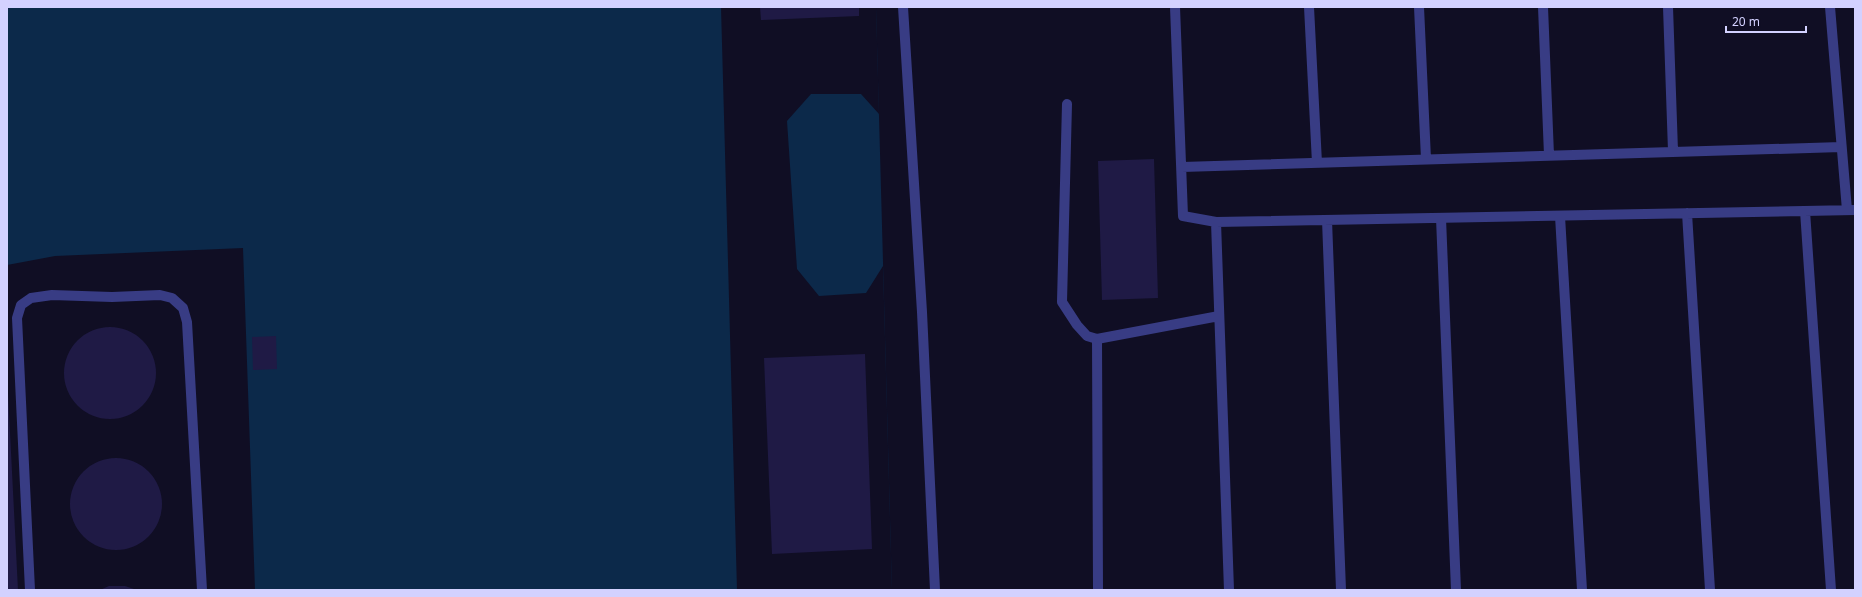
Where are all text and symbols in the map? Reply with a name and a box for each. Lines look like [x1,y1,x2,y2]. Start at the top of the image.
scale bar [1726,8,1806,34]
text: 20 m [1732,13,1760,30]

